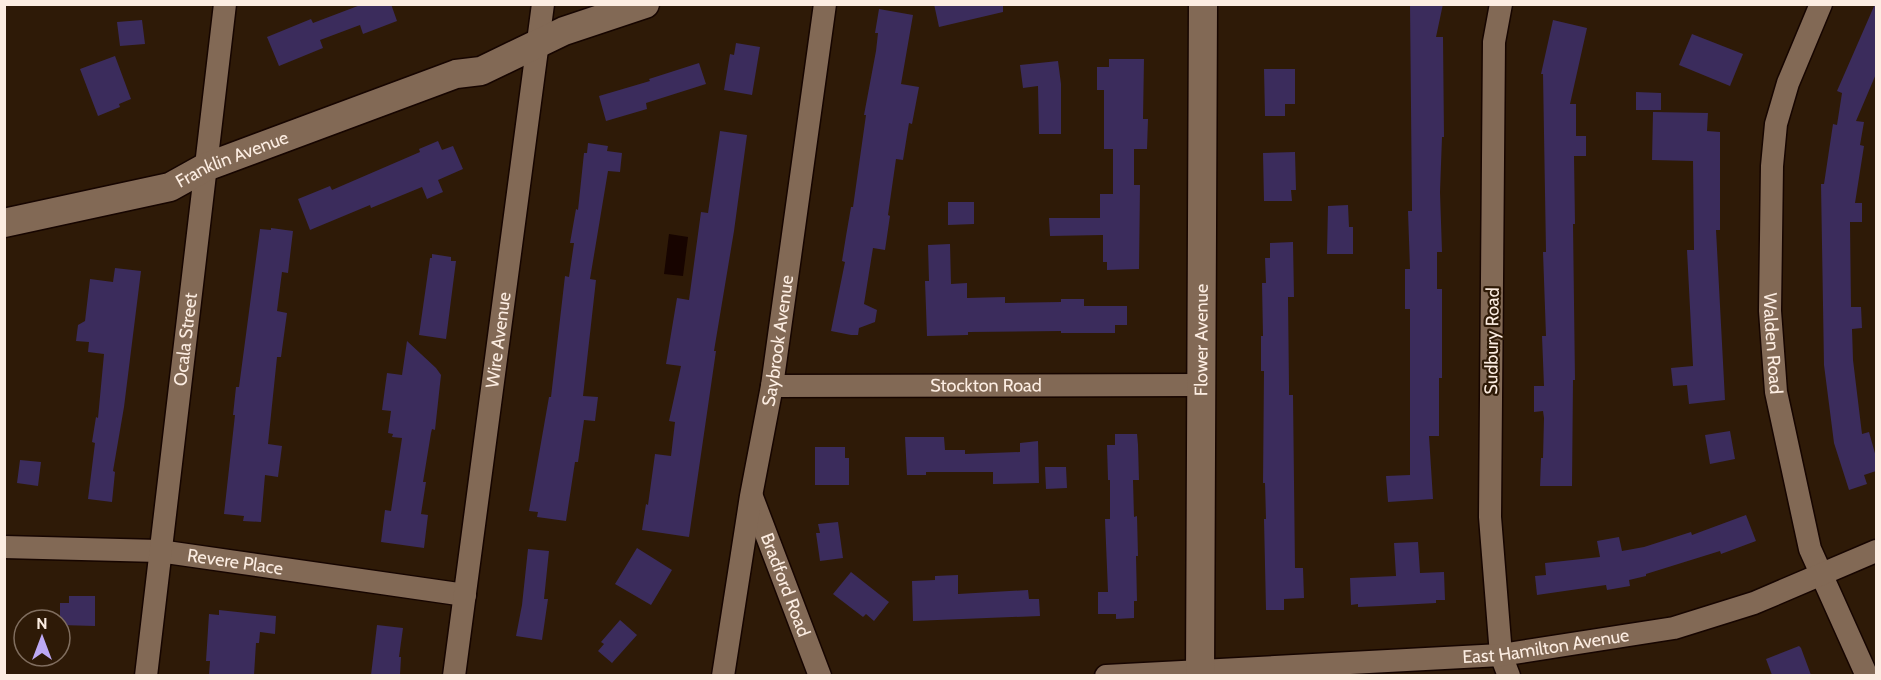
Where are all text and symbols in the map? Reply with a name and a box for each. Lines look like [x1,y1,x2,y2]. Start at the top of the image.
street label: Franklin Avenue [172,126,291,193]
street label: Saybrook Avenue [757,273,798,408]
street label: Flower Avenue [1190,284,1213,396]
street label: Sudbury Road [1480,287,1504,395]
street label: Ocala Street [169,291,202,387]
street label: Wire Avenue [481,291,516,389]
street label: Walden Road [1759,293,1787,395]
street label: Stockton Road [930,374,1042,397]
street label: Bradford Road [756,530,815,640]
street label: Revere Place [186,544,285,580]
north arrow [12,608,72,668]
text: N [36,614,48,633]
street label: East Hamilton Avenue [1462,624,1631,668]

